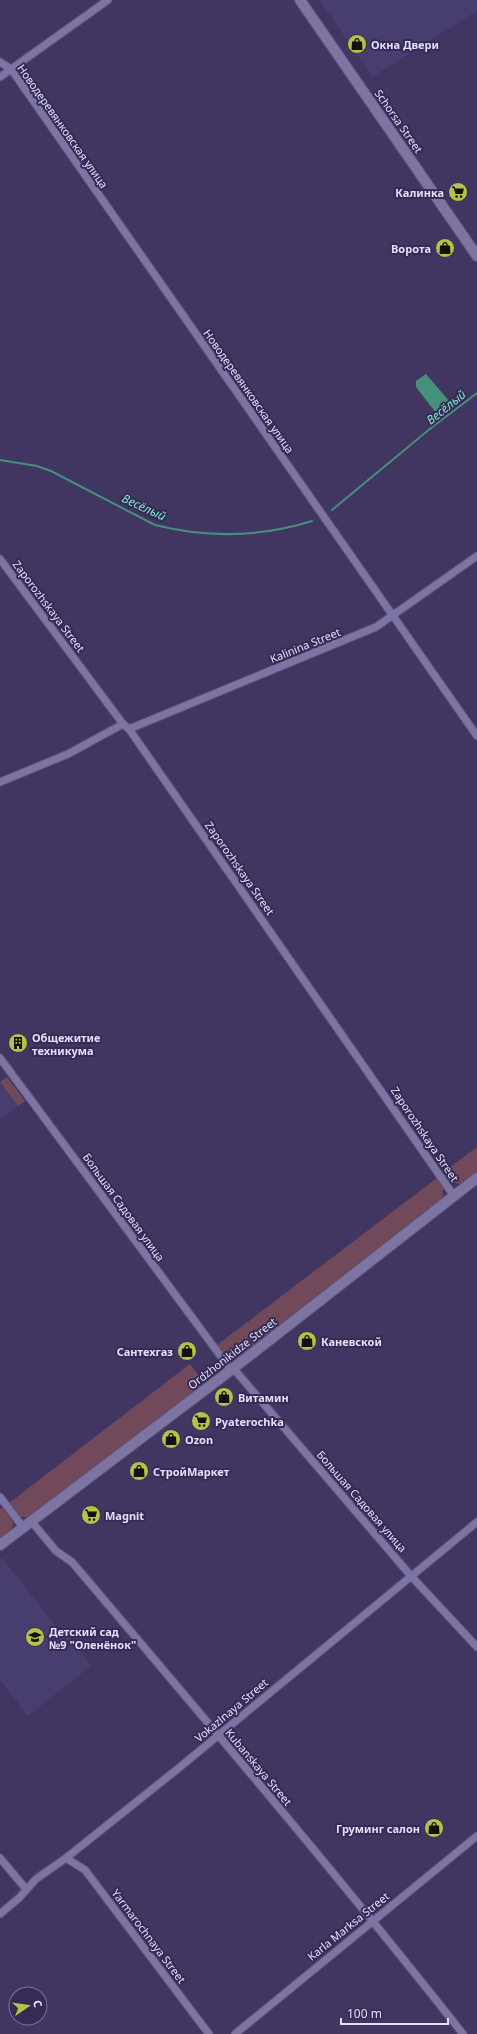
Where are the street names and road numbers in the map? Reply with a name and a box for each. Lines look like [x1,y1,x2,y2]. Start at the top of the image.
street label: Новодеревянковская улица [14,61,112,191]
street label: Schorsa Street [372,86,426,156]
street label: Новодеревянковская улица [200,326,298,456]
street label: Zaporozhskaya Street [9,557,89,655]
street label: Kalinina Street [267,624,343,666]
street label: Zaporozhskaya Street [202,818,278,918]
street label: Zaporozhskaya Street [388,1084,462,1184]
street label: Большая Садовая улица [80,1150,168,1264]
street label: Ordzhonikidze Street [185,1314,279,1392]
street label: Большая Садовая улица [314,1447,410,1555]
street label: Vokazlnaya Street [191,1675,271,1745]
street label: Kubanskaya Street [222,1725,296,1809]
street label: Yarmarochnaya Street [109,1886,189,1986]
street label: Karla Marksa Street [304,1888,392,1964]

